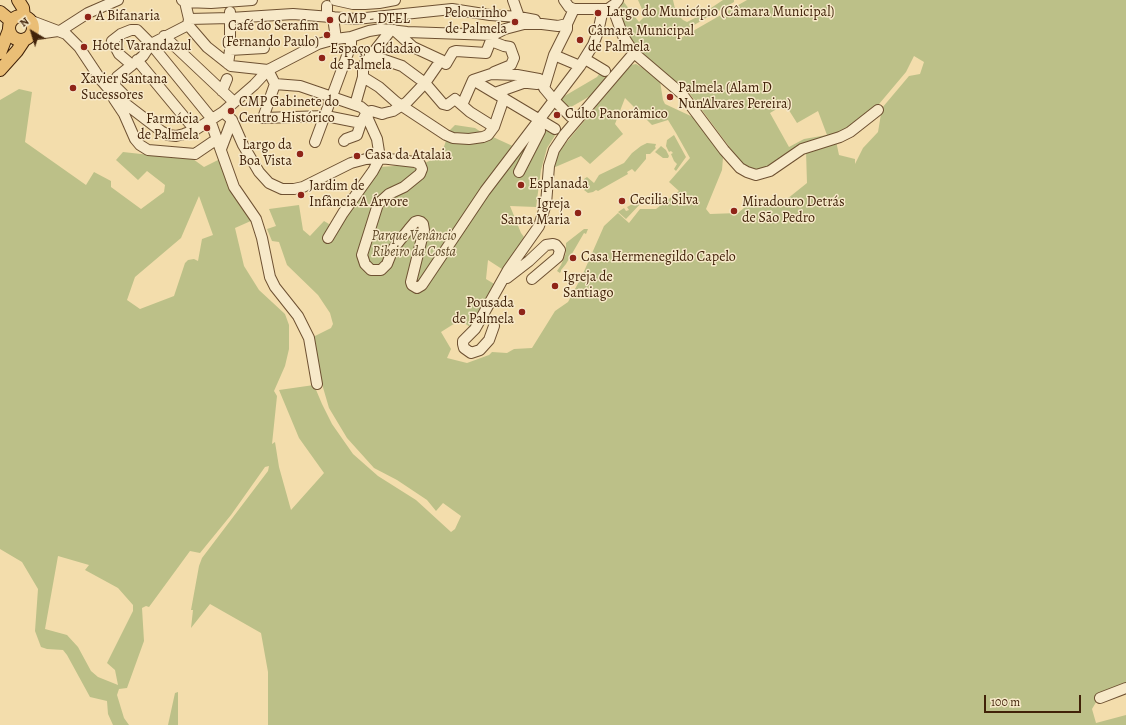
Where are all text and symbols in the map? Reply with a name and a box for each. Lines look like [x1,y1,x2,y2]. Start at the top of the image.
place label: Largo do Município (Câmara Municipal) [606,5,834,21]
place label: Pelourinho de Palmela [444,6,507,38]
marker: Largo do Município (Câmara Municipal) [593,8,603,18]
place label: A Bifanaria [96,9,160,25]
north arrow [12,12,52,52]
marker: A Bifanaria [83,12,93,22]
place label: CMP - DTEL [338,12,410,28]
text: N [17,14,32,31]
marker: CMP - DTEL [325,15,335,25]
marker: Pelourinho de Palmela [510,17,520,27]
place label: Café do Serafim (Fernando Paulo) [222,19,319,52]
place label: Câmara Municipal de Palmela [588,24,694,56]
marker: Café do Serafim (Fernando Paulo) [322,30,332,40]
marker: Câmara Municipal de Palmela [575,35,585,45]
place label: Hotel Varandazul [92,39,191,55]
marker: Hotel Varandazul [79,42,89,52]
place label: Espaço Cidadão de Palmela [330,42,421,74]
marker: Espaço Cidadão de Palmela [317,53,327,63]
place label: Xavier Santana Sucessores [81,72,168,104]
place label: Palmela (Alam D Nun'Alvares Pereira) [678,81,791,114]
marker: Xavier Santana Sucessores [68,83,78,93]
marker: Palmela (Alam D Nun'Alvares Pereira) [665,92,675,102]
place label: CMP Gabinete do Centro Histórico [239,95,339,128]
marker: CMP Gabinete do Centro Histórico [226,106,236,116]
place label: Culto Panorâmico [565,107,668,123]
marker: Culto Panorâmico [552,110,562,120]
place label: Farmácia de Palmela [137,112,199,144]
marker: Farmácia de Palmela [202,123,212,133]
place label: Largo da Boa Vista [239,138,292,170]
place label: Casa da Atalaia [365,148,452,164]
marker: Largo da Boa Vista [295,149,305,159]
marker: Casa da Atalaia [352,151,362,161]
place label: Esplanada [529,177,588,193]
place label: Jardim de Infância A Árvore [309,179,408,212]
marker: Esplanada [516,180,526,190]
marker: Jardim de Infância A Árvore [296,190,306,200]
place label: Cecilia Silva [630,193,698,209]
place label: Miradouro Detrás de São Pedro [742,195,845,228]
marker: Cecilia Silva [617,196,627,206]
place label: Igreja Santa Maria [501,197,570,230]
marker: Miradouro Detrás de São Pedro [729,206,739,216]
marker: Igreja Santa Maria [573,208,583,218]
park label: Parque Venâncio Ribeiro da Costa [371,229,457,262]
place label: Casa Hermenegildo Capelo [581,250,736,266]
marker: Casa Hermenegildo Capelo [568,253,578,263]
place label: Igreja de Santiago [563,270,613,302]
marker: Igreja de Santiago [550,281,560,291]
place label: Pousada de Palmela [452,296,514,328]
marker: Pousada de Palmela [517,307,527,317]
scale bar [986,687,1083,713]
text: 100 m [991,694,1020,710]

